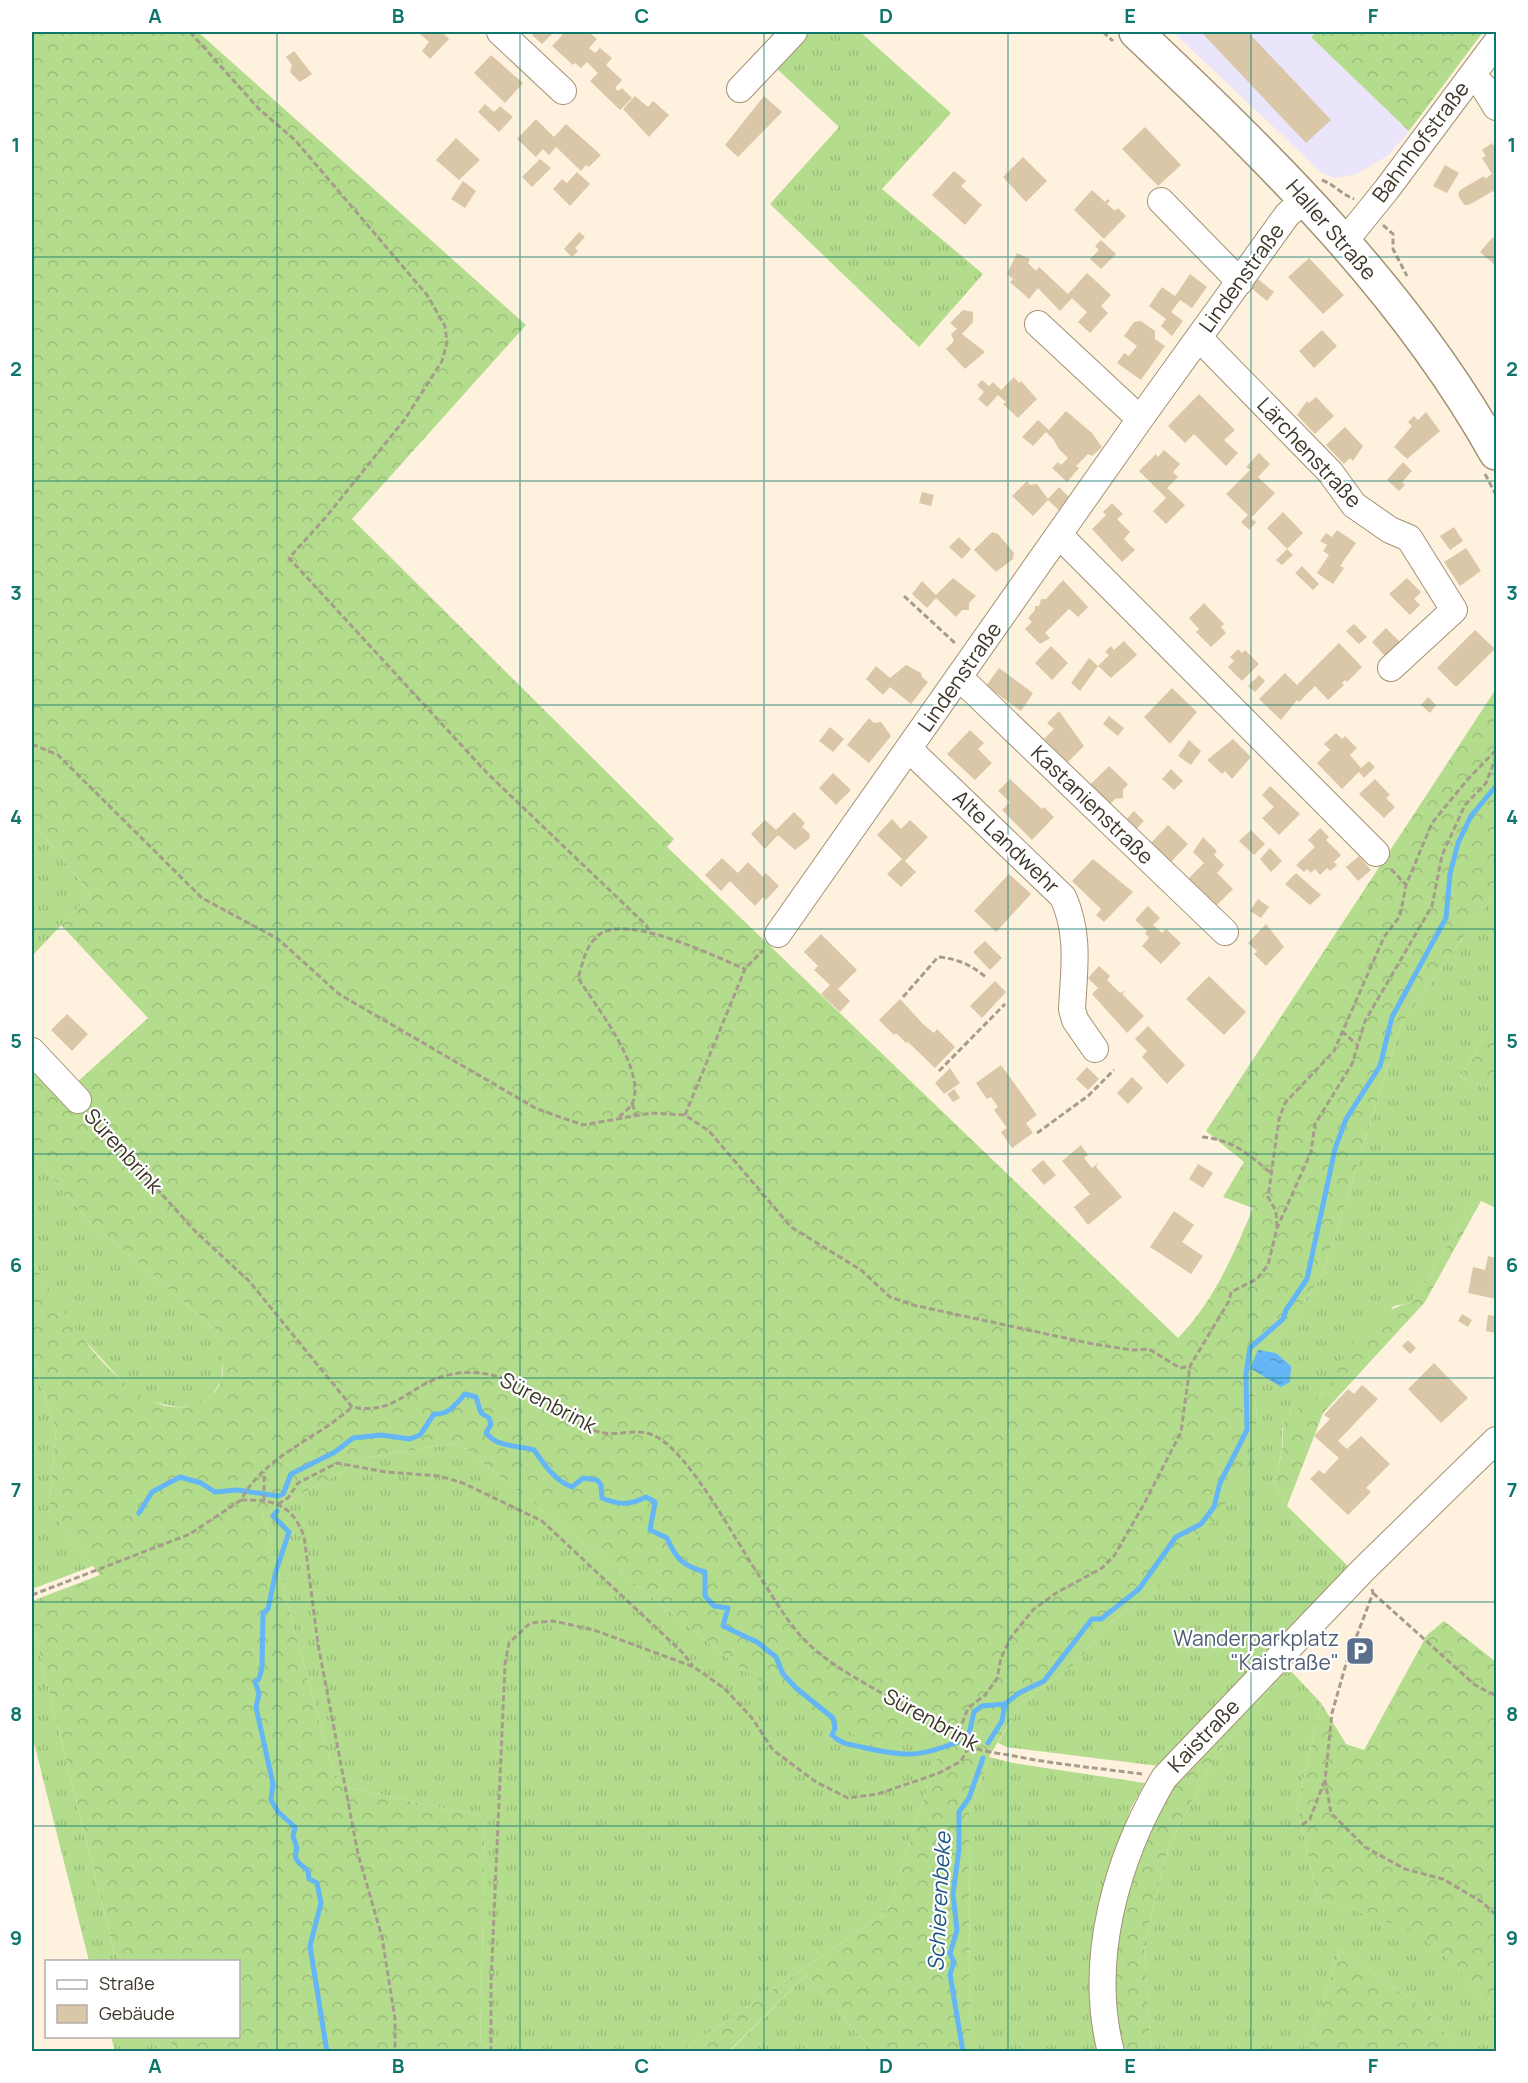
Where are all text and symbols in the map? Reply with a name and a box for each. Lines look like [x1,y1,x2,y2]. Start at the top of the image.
text: A [148,2,162,29]
text: B [392,2,405,29]
text: C [635,2,649,29]
text: D [879,2,893,29]
text: E [1124,2,1136,29]
text: F [1368,2,1379,29]
street label: Bahnhofstraße [1365,75,1475,208]
text: 1 [12,131,20,158]
text: 1 [1508,131,1516,158]
street label: Haller Straße [1280,173,1383,286]
street label: Lindenstraße [1192,217,1290,337]
text: 2 [10,355,22,382]
text: 2 [1506,355,1518,382]
street label: Lärchenstraße [1251,391,1368,514]
text: 3 [10,579,22,606]
text: 3 [1506,579,1518,606]
street label: Lindenstraße [911,616,1007,737]
street label: Kastanienstraße [1025,739,1160,870]
street label: Alte Landwehr [947,783,1066,900]
text: 4 [10,803,22,830]
text: 4 [1506,803,1518,830]
text: 5 [10,1027,22,1054]
text: 5 [1506,1027,1518,1054]
street label: Sürenbrink [78,1102,170,1199]
text: 6 [10,1251,22,1278]
text: 6 [1506,1251,1518,1278]
street label: Sürenbrink [496,1365,602,1439]
text: 7 [11,1476,21,1503]
text: 7 [1507,1476,1517,1503]
place label: Wanderparkplatz "Kaistraße" [1173,1624,1339,1676]
parking icon: Wanderparkplatz "Kaistraße" [1344,1635,1376,1667]
street label: Sürenbrink [879,1681,985,1757]
street label: Kaistraße [1161,1692,1245,1778]
text: 8 [10,1700,22,1727]
text: 8 [1506,1700,1518,1727]
water label: Schierenbeke [920,1830,958,1972]
text: 9 [10,1924,22,1951]
text: 9 [1506,1924,1518,1951]
legend [45,1960,240,2038]
text: Straße [99,1971,155,1995]
text: Gebäude [99,2001,175,2025]
text: A [148,2052,162,2079]
text: B [392,2052,405,2079]
text: C [635,2052,649,2079]
text: D [879,2052,893,2079]
text: E [1124,2052,1136,2079]
text: F [1368,2052,1379,2079]

